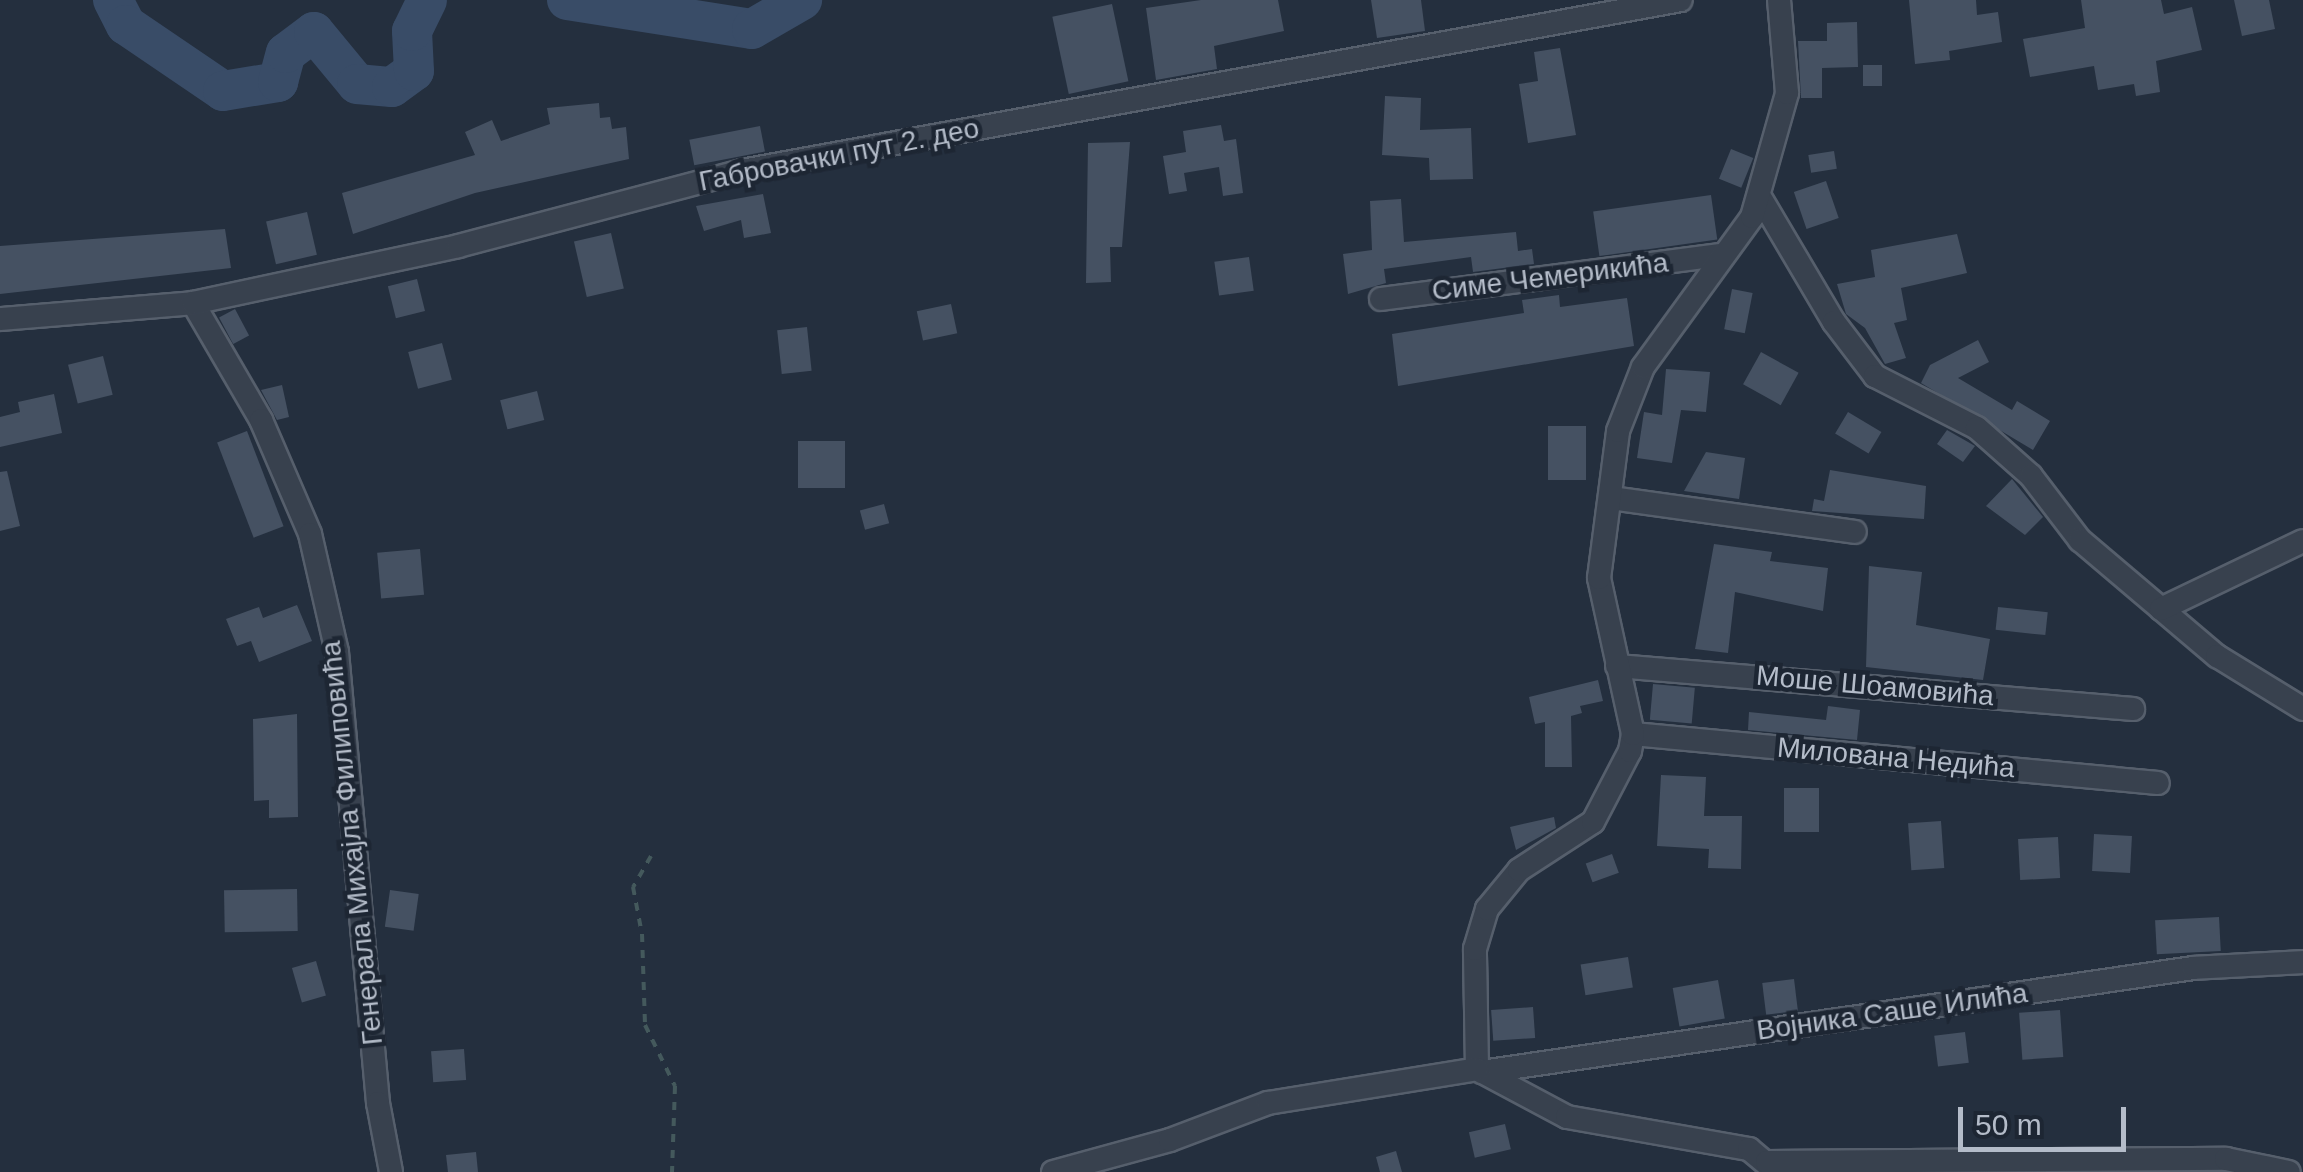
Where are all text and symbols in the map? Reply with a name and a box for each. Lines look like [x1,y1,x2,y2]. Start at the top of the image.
street label: Габровачки пут 2. део [696,111,982,199]
street label: Симе Чемерикића [1430,246,1670,308]
street label: Генерала Михајла Филиповића [314,639,390,1047]
street label: Моше Шоамовића [1755,659,1995,713]
street label: Милована Недића [1776,731,2016,785]
street label: Војника Саше Илића [1755,976,2029,1048]
scale bar [1963,1087,2130,1149]
text: 50 m [1975,1108,2042,1141]

